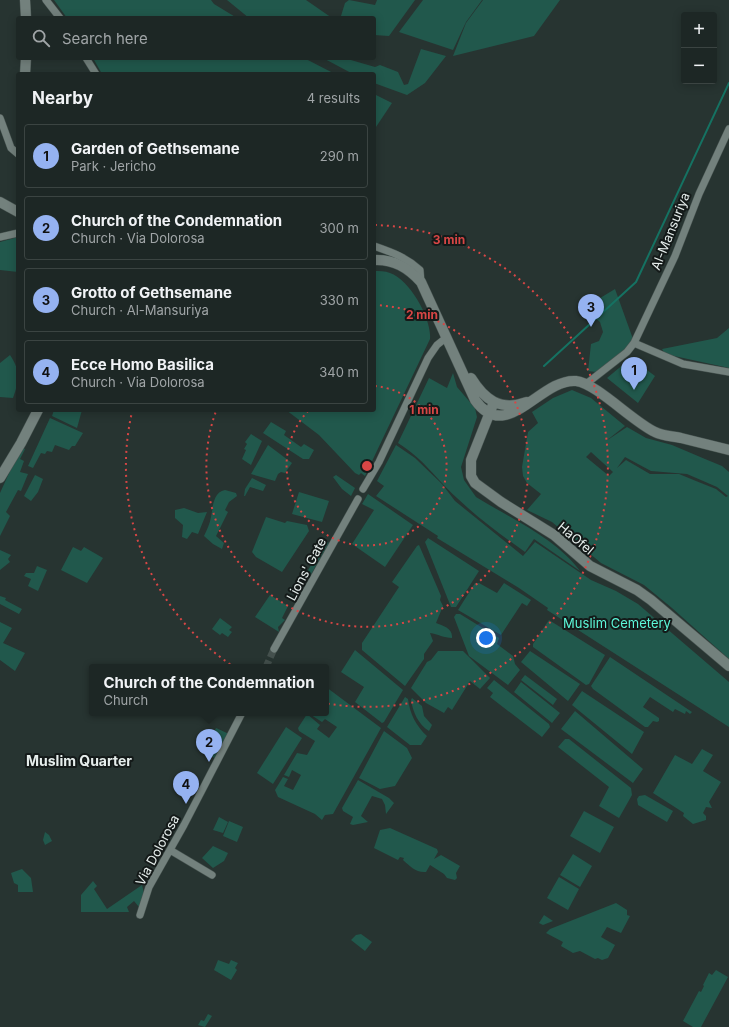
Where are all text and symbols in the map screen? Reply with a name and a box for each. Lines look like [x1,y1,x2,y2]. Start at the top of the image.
map controls [681,12,717,84]
button: + [681,12,717,48]
search box [16,16,376,60]
icon: search [30,27,52,49]
text: Search here [62,29,148,48]
button: − [681,48,717,84]
text: Nearby [32,88,93,108]
text: 4 results [307,90,360,106]
text: Garden of Gethsemane [71,139,240,158]
text: 1 [43,148,49,164]
text: 290 m [320,148,359,164]
text: Park · Jericho [71,158,156,174]
street label: Al-Mansuriya [647,190,693,272]
text: Church of the Condemnation [71,211,282,230]
text: 2 [42,220,50,236]
text: 300 m [320,220,359,236]
text: Church · Via Dolorosa [71,230,205,246]
text: 3 min [433,232,465,247]
text: Grotto of Gethsemane [71,283,232,302]
text: 3 [42,292,50,308]
text: 330 m [320,292,359,308]
pin: 3 [578,294,604,327]
text: Church · Al-Mansuriya [71,302,209,318]
text: 2 min [406,307,438,322]
text: Ecce Homo Basilica [71,355,214,374]
pin: 1 [621,357,647,390]
text: 4 [42,364,50,380]
text: 340 m [319,364,359,380]
text: Church · Via Dolorosa [71,374,205,390]
text: 1 min [409,402,439,417]
centre of rings [360,459,374,473]
street label: HaOfel [555,518,597,558]
street label: Lions' Gate [283,535,329,603]
park label: Muslim Cemetery [563,615,671,631]
your location [476,628,496,648]
popup [89,664,329,716]
text: Church of the Condemnation [103,673,315,692]
text: Church [103,692,148,708]
pin: 2 [196,729,222,762]
district label: Muslim Quarter [26,752,132,769]
pin: 4 [173,771,199,804]
street label: Via Dolorosa [132,812,182,888]

